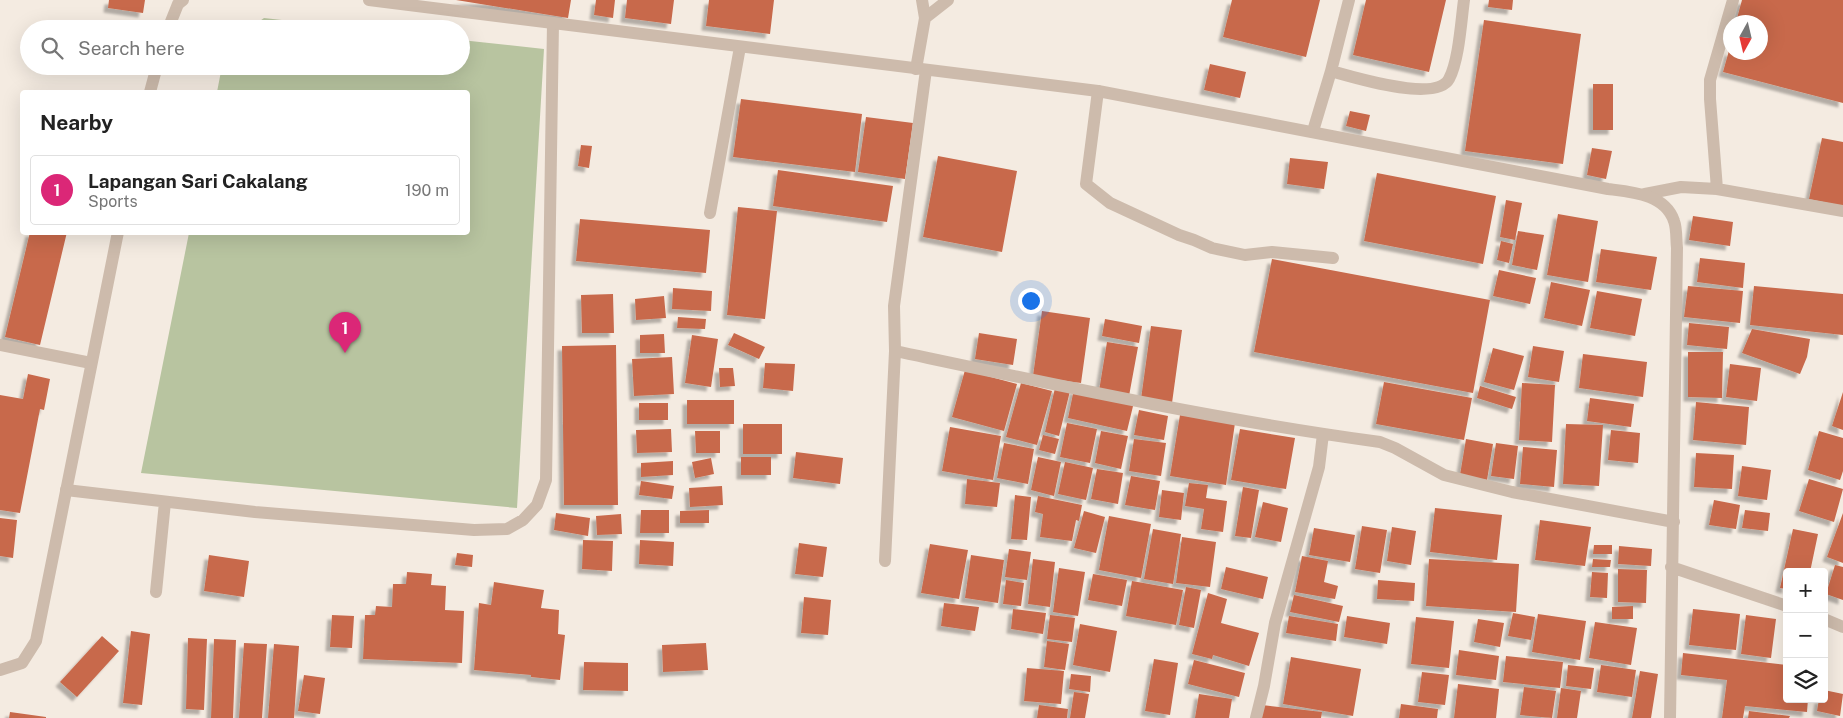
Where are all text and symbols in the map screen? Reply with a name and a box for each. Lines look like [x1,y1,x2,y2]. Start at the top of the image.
north arrow [1723,15,1768,60]
search box [20,20,470,75]
icon: search [38,34,66,62]
text: Search here [78,37,185,59]
text: Nearby [40,110,113,135]
text: Lapangan Sari Cakalang [88,170,308,192]
text: 1 [54,181,60,200]
text: 190 m [405,181,449,200]
text: Sports [88,192,138,211]
your location [1018,288,1044,314]
pin: 1 [329,312,361,353]
map controls [1783,568,1828,703]
button: + [1783,568,1828,613]
button: − [1783,613,1828,658]
button: layers [1783,658,1828,703]

